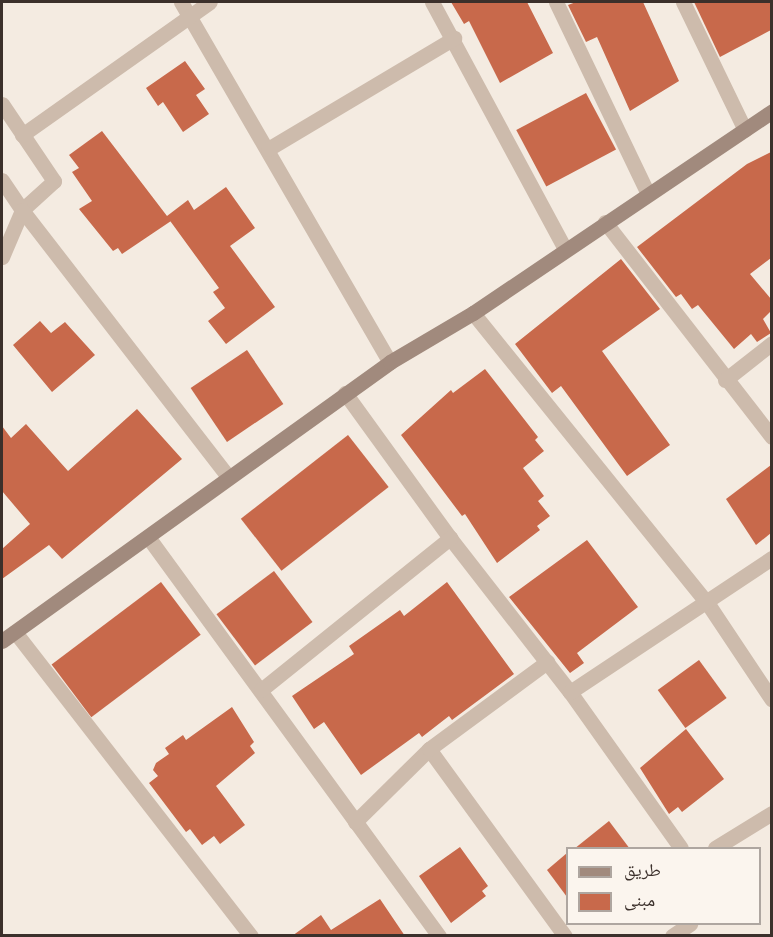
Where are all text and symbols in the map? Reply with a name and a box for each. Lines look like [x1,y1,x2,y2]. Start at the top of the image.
legend [566,847,761,925]
text: طريق [624,860,661,880]
text: مبنى [624,890,655,910]

